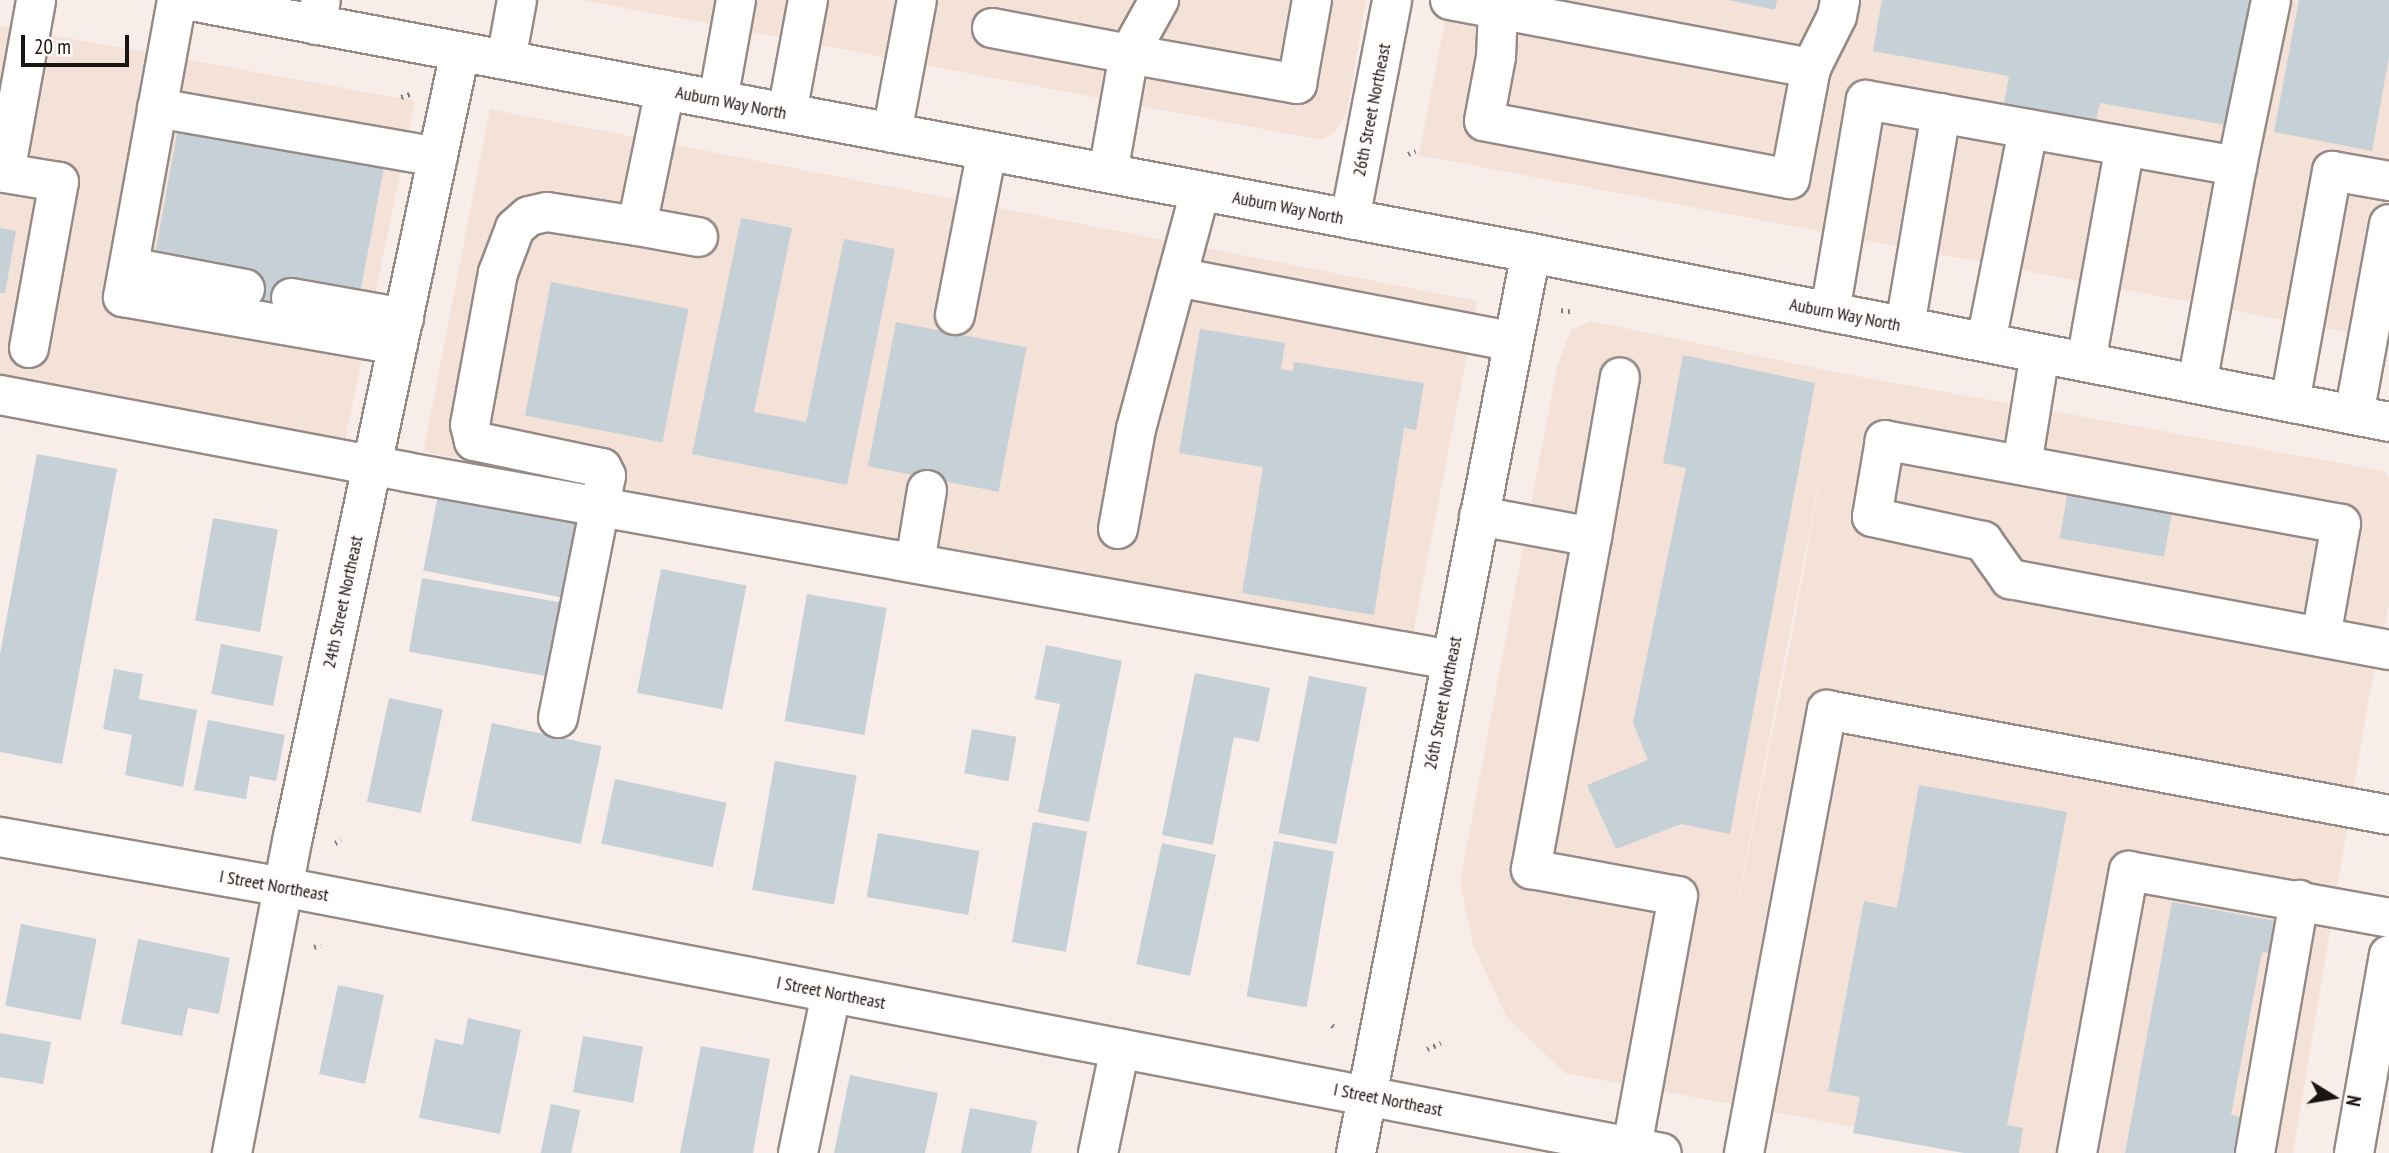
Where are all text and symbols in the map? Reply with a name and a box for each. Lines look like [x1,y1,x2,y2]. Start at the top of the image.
scale bar [24,21,133,65]
text: 20 m [34,33,71,60]
street label: 26th Street Northeast [1348,42,1396,178]
street label: Auburn Way North [673,82,789,124]
street label: Auburn Way North [1230,187,1346,229]
street label: Auburn Way North [1787,294,1903,336]
street label: 24th Street Northeast [318,534,368,670]
street label: 26th Street Northeast [1419,635,1467,771]
street label: I Street Northeast [218,866,330,906]
street label: I Street Northeast [775,972,887,1014]
north arrow [2298,1062,2368,1132]
street label: I Street Northeast [1332,1079,1444,1121]
text: N [2341,1094,2366,1108]

